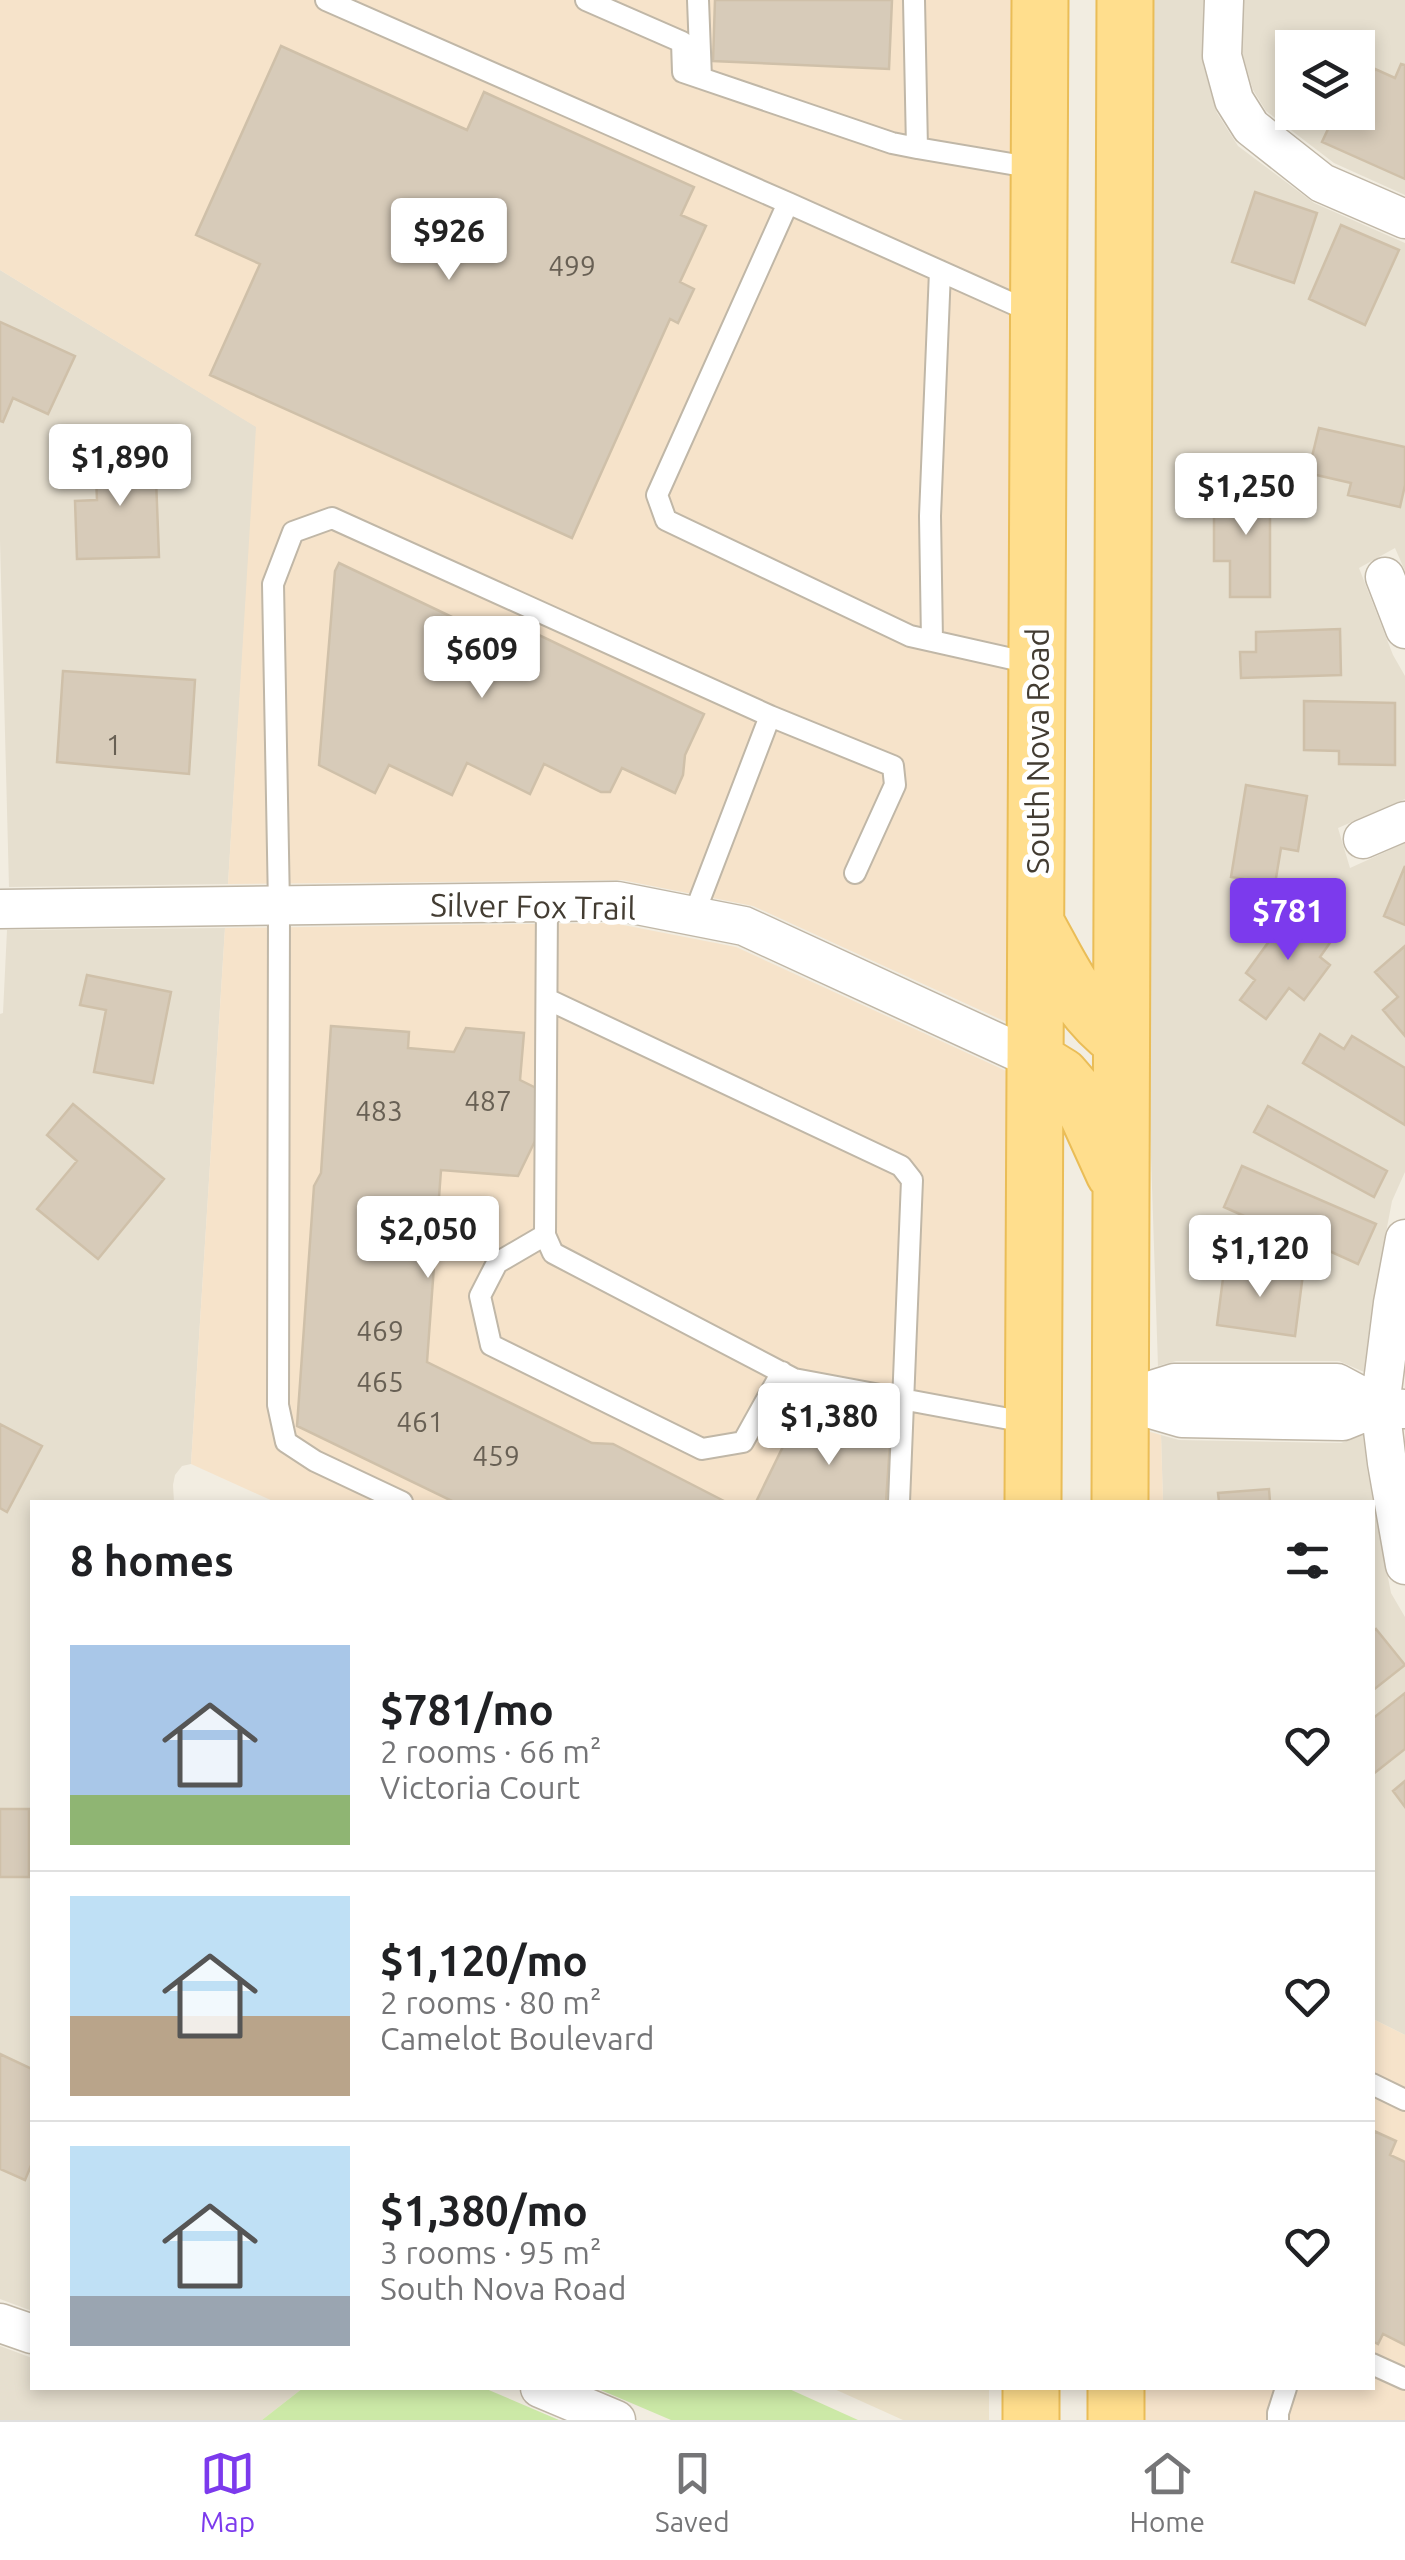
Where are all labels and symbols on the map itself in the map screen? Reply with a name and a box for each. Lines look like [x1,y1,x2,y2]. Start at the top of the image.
pin: $926 [390,198,508,283]
house number: 499 [548,250,596,281]
pin: $1,890 [39,424,201,509]
pin: $1,250 [1165,453,1327,538]
pin: $609 [423,616,541,701]
street label: South Nova Road [1019,628,1055,874]
house number: 1 [106,729,122,760]
pin: $781 [1229,878,1347,963]
street label: Silver Fox Trail [430,886,636,926]
house number: 487 [464,1085,512,1116]
house number: 483 [355,1095,403,1126]
pin: $2,050 [347,1196,509,1281]
pin: $1,120 [1179,1215,1341,1300]
house number: 469 [356,1315,404,1346]
house number: 465 [356,1366,404,1397]
pin: $1,380 [748,1383,910,1468]
house number: 461 [396,1406,444,1437]
house number: 459 [472,1440,520,1471]

